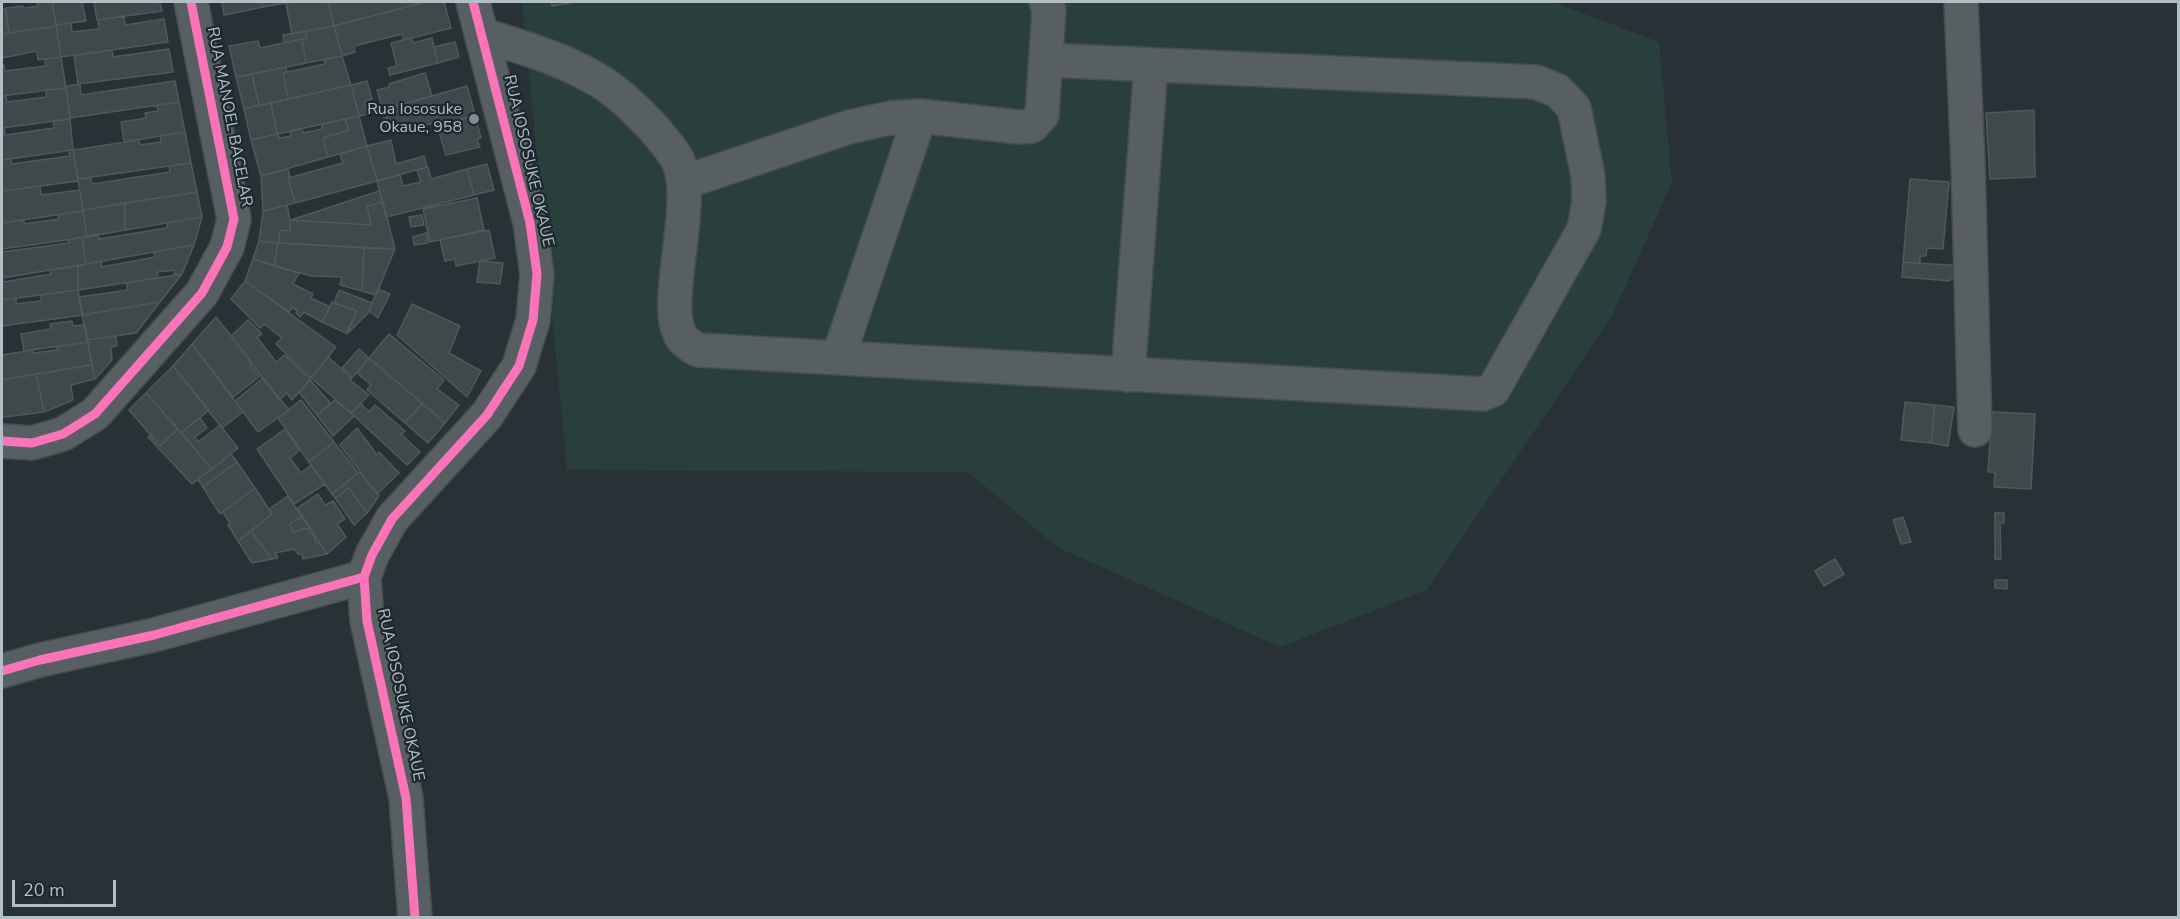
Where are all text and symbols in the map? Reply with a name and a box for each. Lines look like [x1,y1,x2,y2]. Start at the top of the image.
street label: RUA MANOEL BACELAR [202,26,256,208]
street label: RUA IOSOSUKE OKAUE [499,73,557,249]
place label: Rua Iososuke Okaue, 958 [367,100,462,138]
marker: Rua Iososuke Okaue, 958 [467,112,481,126]
street label: RUA IOSOSUKE OKAUE [372,607,428,783]
scale bar [15,868,118,906]
text: 20 m [23,878,65,902]

